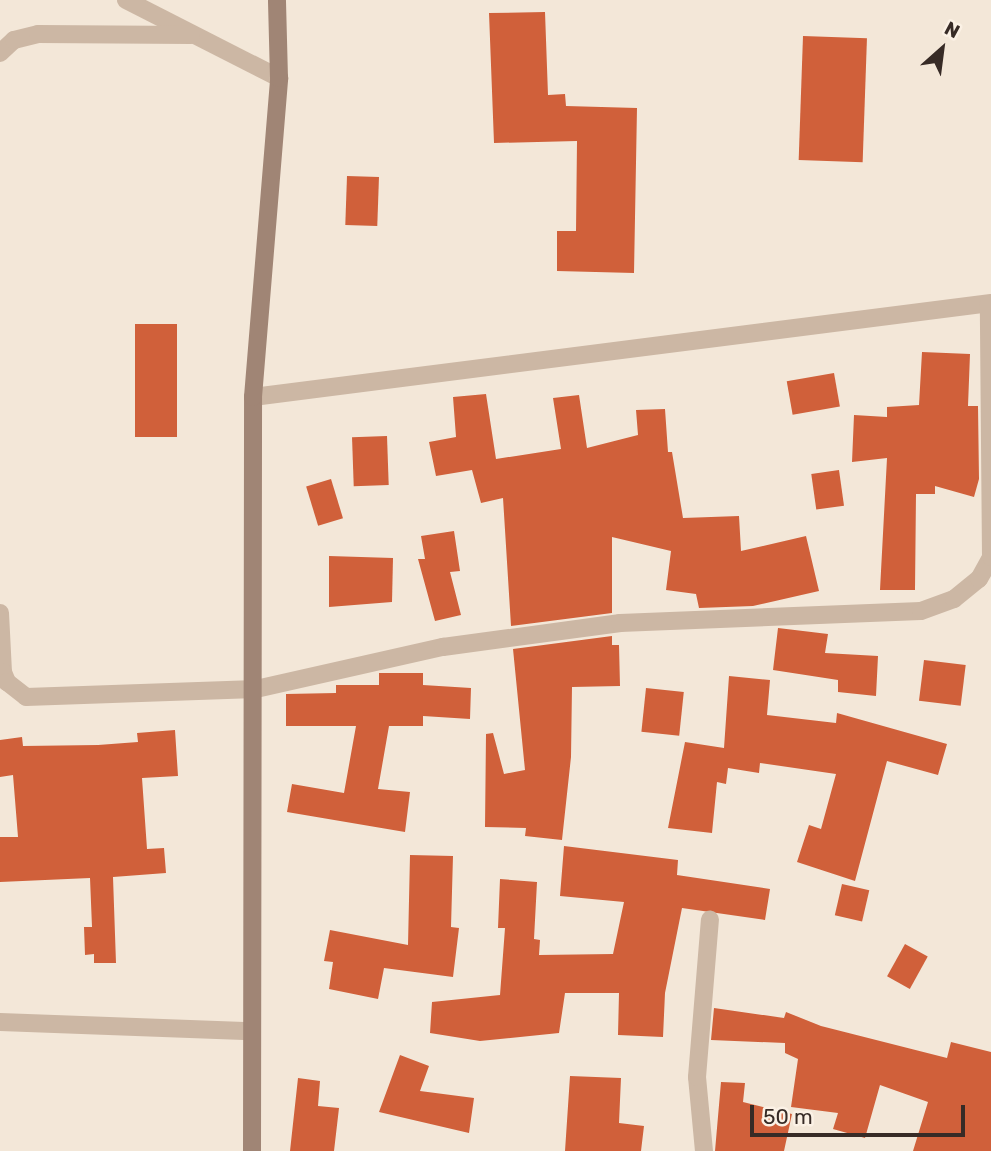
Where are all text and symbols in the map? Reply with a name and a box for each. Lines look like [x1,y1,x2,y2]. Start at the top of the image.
north arrow [907,14,977,84]
text: N [941,17,964,43]
scale bar [753,1092,968,1136]
text: 50 m [763,1104,813,1129]

